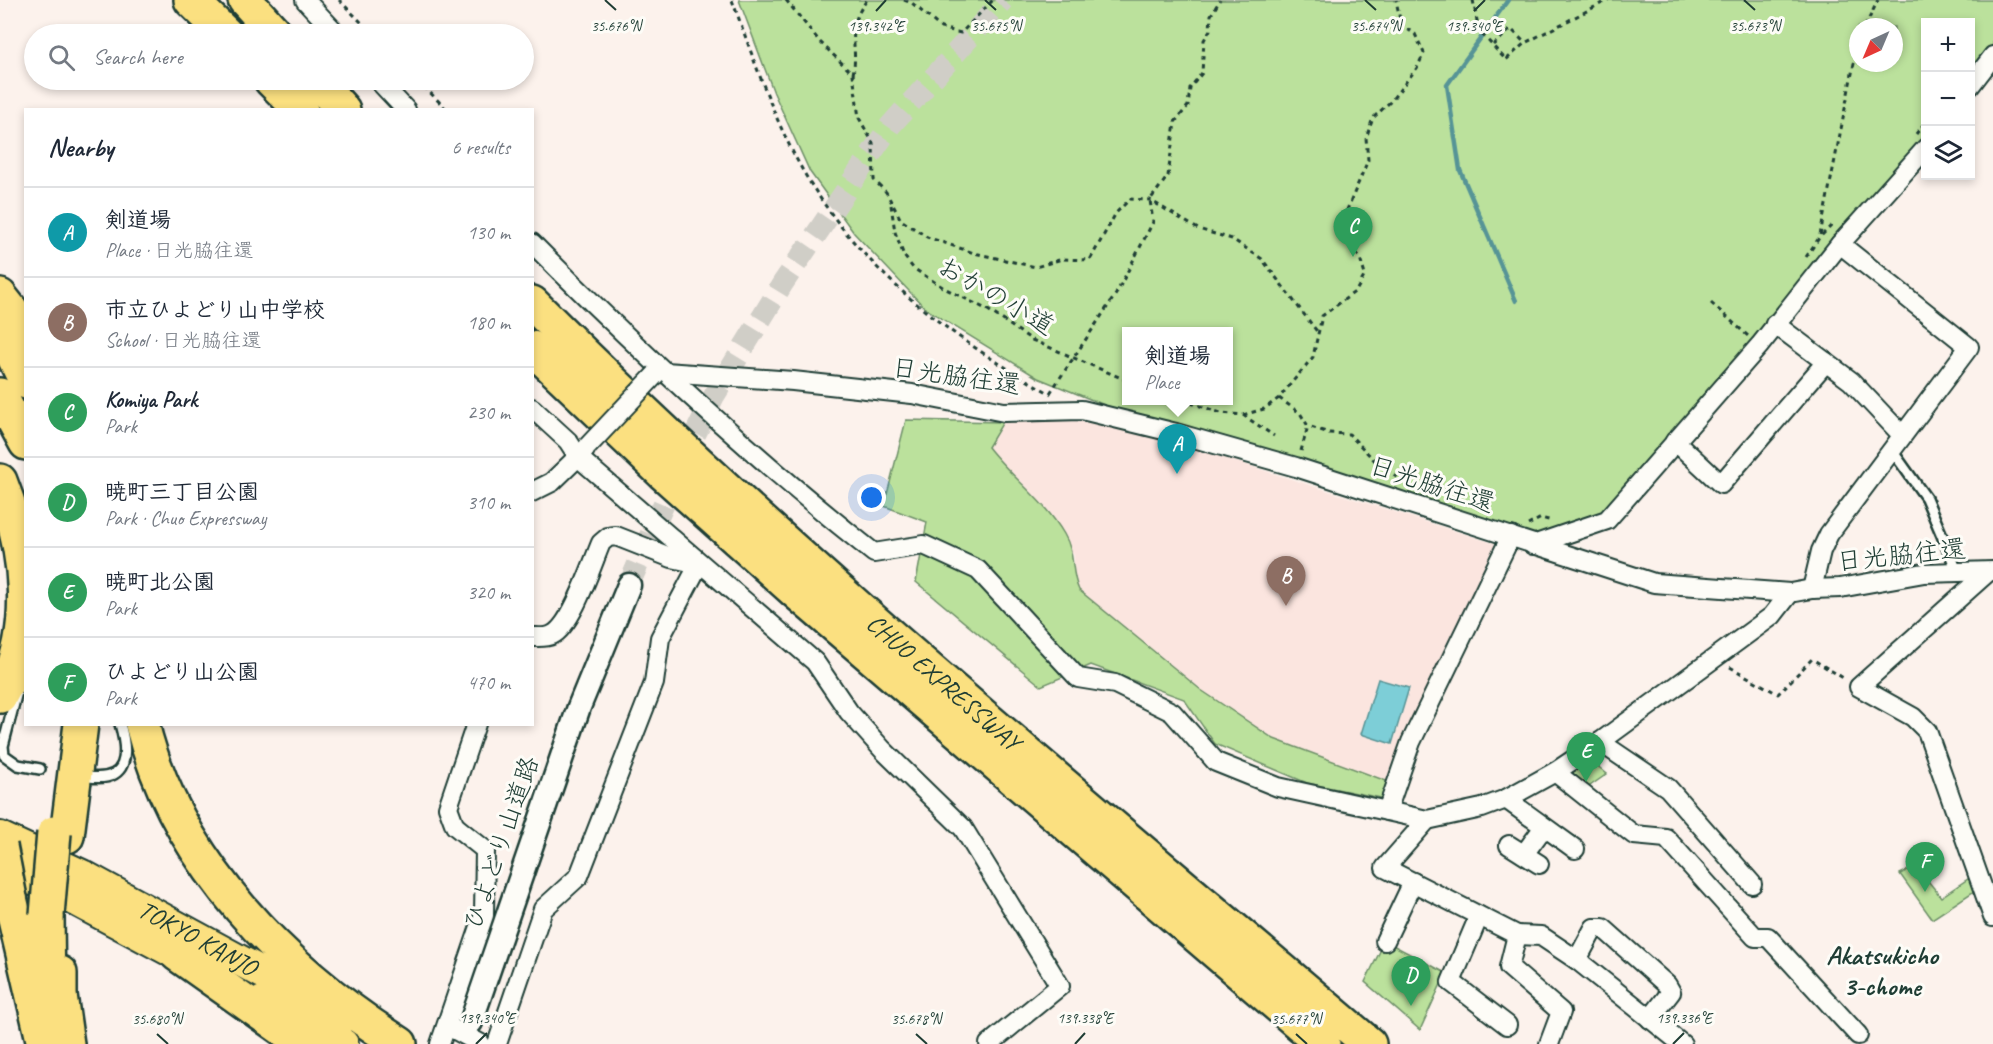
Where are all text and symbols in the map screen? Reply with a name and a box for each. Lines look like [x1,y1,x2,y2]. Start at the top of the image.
text: 35.676°N [591,17,644,36]
text: 139.342°E [848,17,906,36]
text: 35.675°N [971,17,1024,36]
text: 35.674°N [1351,17,1404,36]
text: 139.340°E [1446,17,1504,36]
text: 35.673°N [1730,17,1783,36]
north arrow [1849,18,1903,72]
map controls [1921,18,1975,180]
button: + [1921,18,1975,72]
search box [24,24,534,90]
icon: search [45,41,78,74]
text: Search here [93,43,183,71]
button: − [1921,72,1975,126]
button: layers [1921,126,1975,180]
text: Nearby [48,131,113,164]
text: 6 results [451,135,510,160]
text: 剣道場 [105,206,171,234]
pin: C [1334,208,1372,257]
text: A [62,220,73,245]
text: 130 m [467,220,510,245]
text: Place · 日光脇往還 [105,238,254,263]
street label: おかの小道 [931,249,1061,343]
text: 市立ひよどり山中学校 [105,296,325,324]
text: B [62,310,73,335]
text: 180 m [467,310,510,335]
popup [1122,327,1233,405]
text: School · 日光脇往還 [105,328,261,353]
text: 剣道場 [1144,342,1211,370]
street label: 日光脇往還 [889,351,1023,401]
text: Place [1144,370,1180,395]
text: Komiya Park [105,386,197,414]
text: C [63,400,72,425]
text: 230 m [467,400,510,425]
text: Park [105,414,137,439]
pin: A [1158,424,1196,474]
street label: 日光脇往還 [1365,448,1499,520]
text: 暁町三丁目公園 [105,478,259,506]
your location [857,483,886,512]
text: D [62,490,73,515]
text: 310 m [467,490,510,515]
text: Park · Chuo Expressway [105,506,266,531]
street label: 日光脇往還 [1835,532,1967,578]
pin: B [1266,556,1306,606]
text: 暁町北公園 [105,568,215,596]
text: E [62,580,73,605]
text: 320 m [467,580,510,605]
text: Park [105,596,137,621]
street label: CHUO EXPRESSWAY [860,606,1031,760]
text: ひよどり山公園 [105,658,259,686]
text: F [63,670,72,695]
text: 470 m [467,670,510,695]
text: Park [105,686,137,711]
pin: E [1566,732,1606,782]
street label: ひよどり山道路 [456,752,546,934]
pin: F [1906,842,1944,892]
street label: TOKYO KANJO [133,892,265,985]
district label: Akatsukicho 3-chome [1826,938,1940,1003]
pin: D [1392,956,1430,1006]
text: 139.340°E [459,1009,517,1028]
text: 139.338°E [1057,1009,1115,1028]
text: 139.336°E [1656,1009,1714,1028]
text: 35.680°N [132,1010,185,1029]
text: 35.678°N [891,1010,944,1029]
text: 35.677°N [1271,1010,1324,1029]

